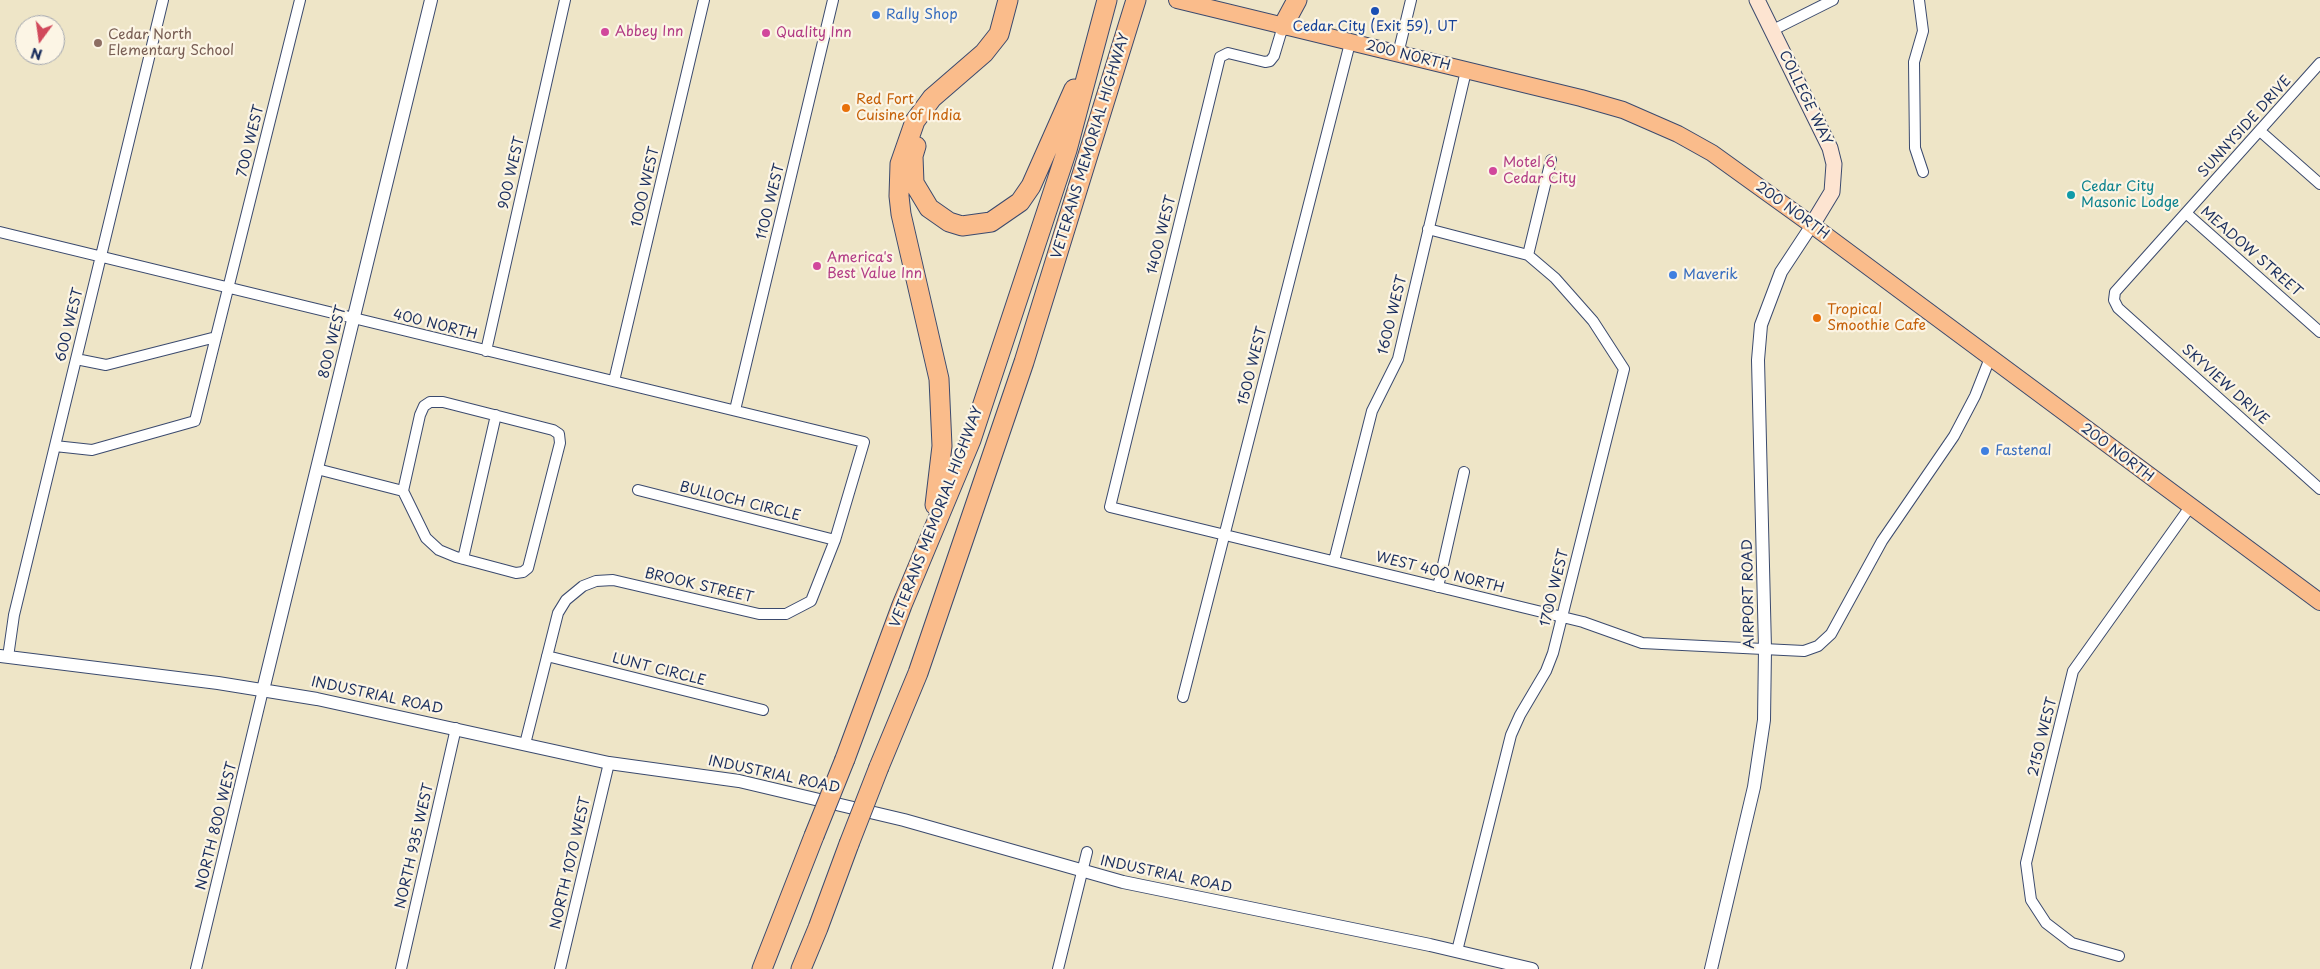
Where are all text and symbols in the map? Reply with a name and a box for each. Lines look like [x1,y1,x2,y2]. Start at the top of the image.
marker: Cedar City (Exit 59), UT [1369,5,1381,17]
place label: Rally Shop [886,7,958,23]
marker: Rally Shop [870,9,882,21]
north arrow [15,15,65,65]
place label: Cedar City (Exit 59), UT [1293,19,1457,35]
place label: Abbey Inn [615,24,683,40]
place label: Quality Inn [776,25,852,41]
marker: Abbey Inn [599,26,611,38]
place label: Cedar North Elementary School [108,27,234,59]
marker: Quality Inn [760,27,772,39]
street label: VETERANS MEMORIAL HIGHWAY [1049,31,1133,261]
marker: Cedar North Elementary School [92,37,104,49]
street label: 200 NORTH [1364,37,1452,75]
text: N [29,43,44,66]
street label: COLLEGE WAY [1775,48,1835,148]
street label: SUNNYSIDE DRIVE [2195,73,2295,181]
place label: Red Fort Cuisine of India [856,92,961,124]
marker: Red Fort Cuisine of India [840,102,852,114]
street label: 700 WEST [234,103,268,179]
street label: 900 WEST [495,135,529,211]
street label: 1000 WEST [629,145,663,229]
place label: Motel 6 Cedar City [1503,155,1576,188]
street label: 1100 WEST [753,162,789,242]
marker: Motel 6 Cedar City [1487,165,1499,177]
street label: 200 NORTH [1752,179,1832,243]
place label: Cedar City Masonic Lodge [2081,179,2179,212]
marker: Cedar City Masonic Lodge [2065,189,2077,201]
street label: 1400 WEST [1144,194,1180,276]
street label: MEADOW STREET [2197,203,2305,301]
place label: America's Best Value Inn [827,250,922,282]
marker: America's Best Value Inn [811,260,823,272]
place label: Maverik [1683,267,1738,283]
marker: Maverik [1667,269,1679,281]
street label: 1600 WEST [1375,273,1411,357]
street label: 600 WEST [53,286,87,364]
place label: Tropical Smoothie Cafe [1827,302,1926,334]
street label: 800 WEST [316,304,350,380]
street label: 400 NORTH [391,306,479,344]
marker: Tropical Smoothie Cafe [1811,312,1823,324]
street label: 1500 WEST [1235,325,1271,407]
street label: SKYVIEW DRIVE [2178,342,2272,428]
street label: VETERANS MEMORIAL HIGHWAY [887,404,987,630]
street label: 200 NORTH [2077,420,2157,486]
place label: Fastenal [1995,443,2051,459]
marker: Fastenal [1979,445,1991,457]
street label: BULLOCH CIRCLE [678,479,802,525]
street label: AIRPORT ROAD [1740,539,1758,649]
street label: 1700 WEST [1537,547,1573,629]
street label: WEST 400 NORTH [1374,549,1506,597]
street label: BROOK STREET [643,565,755,607]
street label: LUNT CIRCLE [610,650,708,690]
street label: INDUSTRIAL ROAD [310,674,444,718]
street label: 2150 WEST [2025,696,2061,778]
street label: INDUSTRIAL ROAD [707,753,841,797]
street label: NORTH 800 WEST [193,760,241,892]
street label: NORTH 935 WEST [392,782,438,910]
street label: NORTH 1070 WEST [548,795,594,931]
street label: INDUSTRIAL ROAD [1099,853,1233,897]

